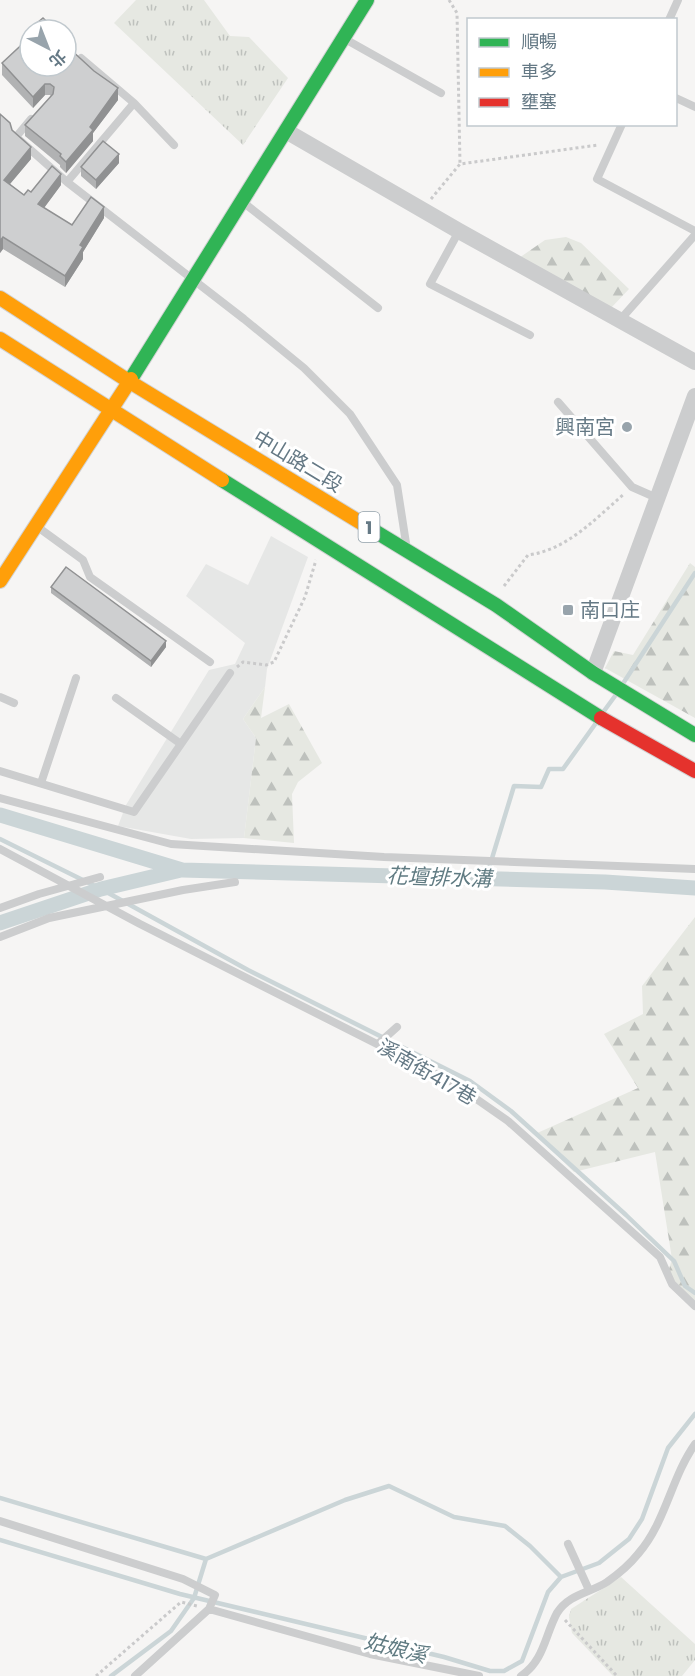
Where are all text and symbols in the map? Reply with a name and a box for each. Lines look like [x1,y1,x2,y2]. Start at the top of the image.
north arrow [18,18,78,78]
legend [467,18,677,126]
text: 順暢 [521,29,557,54]
text: 北 [44,45,71,73]
text: 車多 [521,59,557,84]
text: 壅塞 [521,89,557,114]
place label: 興南宮 [555,413,615,441]
marker: 興南宮 [620,420,634,434]
street label: 中山路二段 [248,423,348,499]
road number: 1 [358,512,380,542]
place label: 南口庄 [580,596,640,624]
marker: 南口庄 [561,603,575,617]
water label: 花壇排水溝 [386,861,495,893]
street label: 溪南街417巷 [372,1032,482,1112]
water label: 姑娘溪 [362,1626,433,1670]

